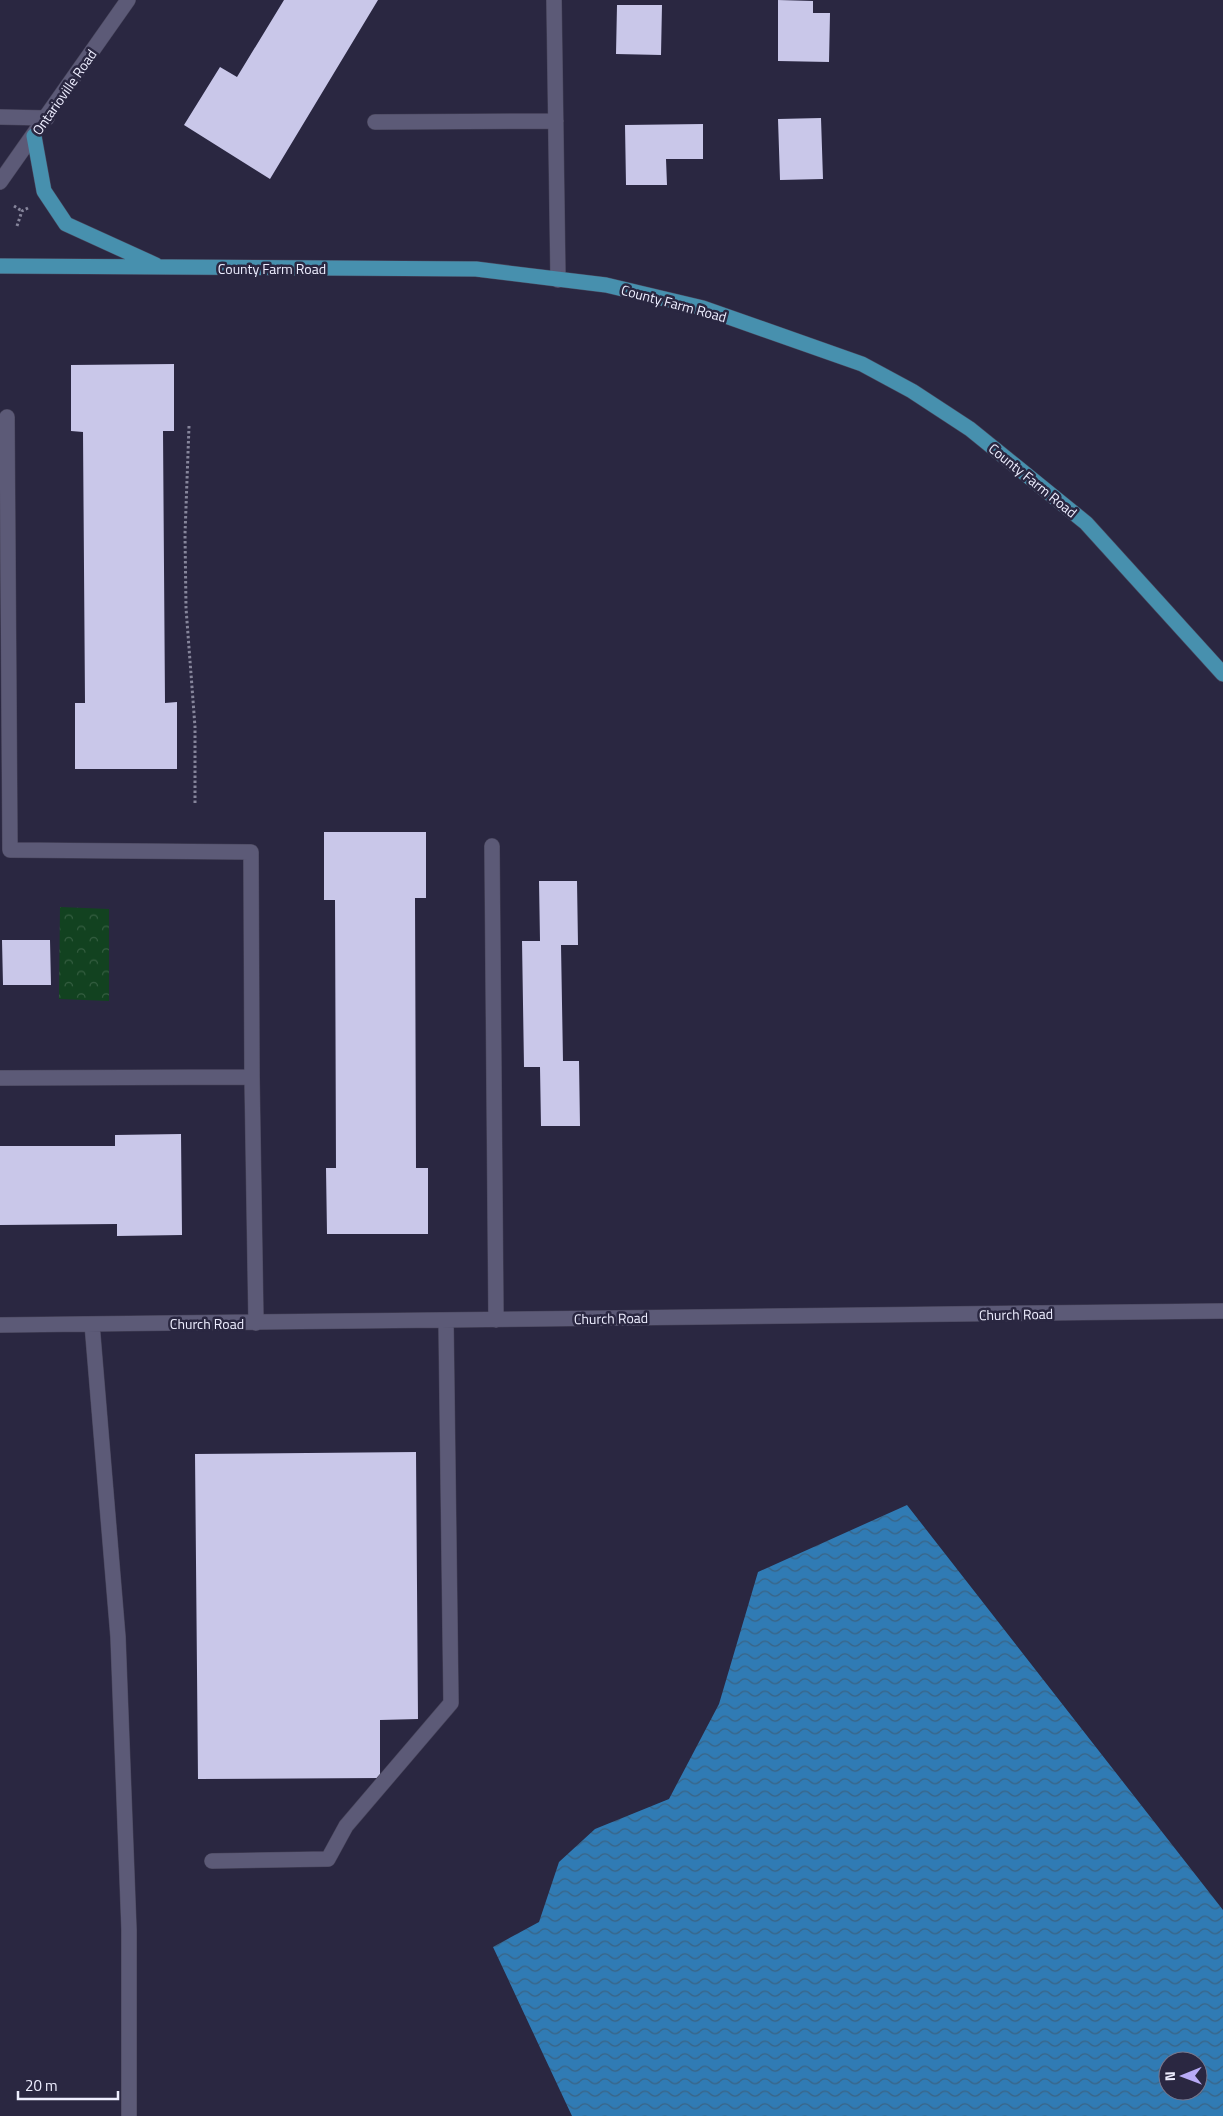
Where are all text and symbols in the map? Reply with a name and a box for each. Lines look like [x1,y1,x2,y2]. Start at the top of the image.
street label: Ontarioville Road [27,45,101,139]
street label: County Farm Road [218,258,326,279]
street label: County Farm Road [619,279,729,327]
street label: County Farm Road [984,438,1082,522]
street label: Church Road [979,1303,1053,1325]
street label: Church Road [574,1307,648,1329]
street label: Church Road [170,1313,244,1334]
north arrow [1158,2051,1208,2101]
scale bar [18,2068,118,2100]
text: N [1159,2071,1180,2081]
text: 20 m [25,2074,58,2097]

